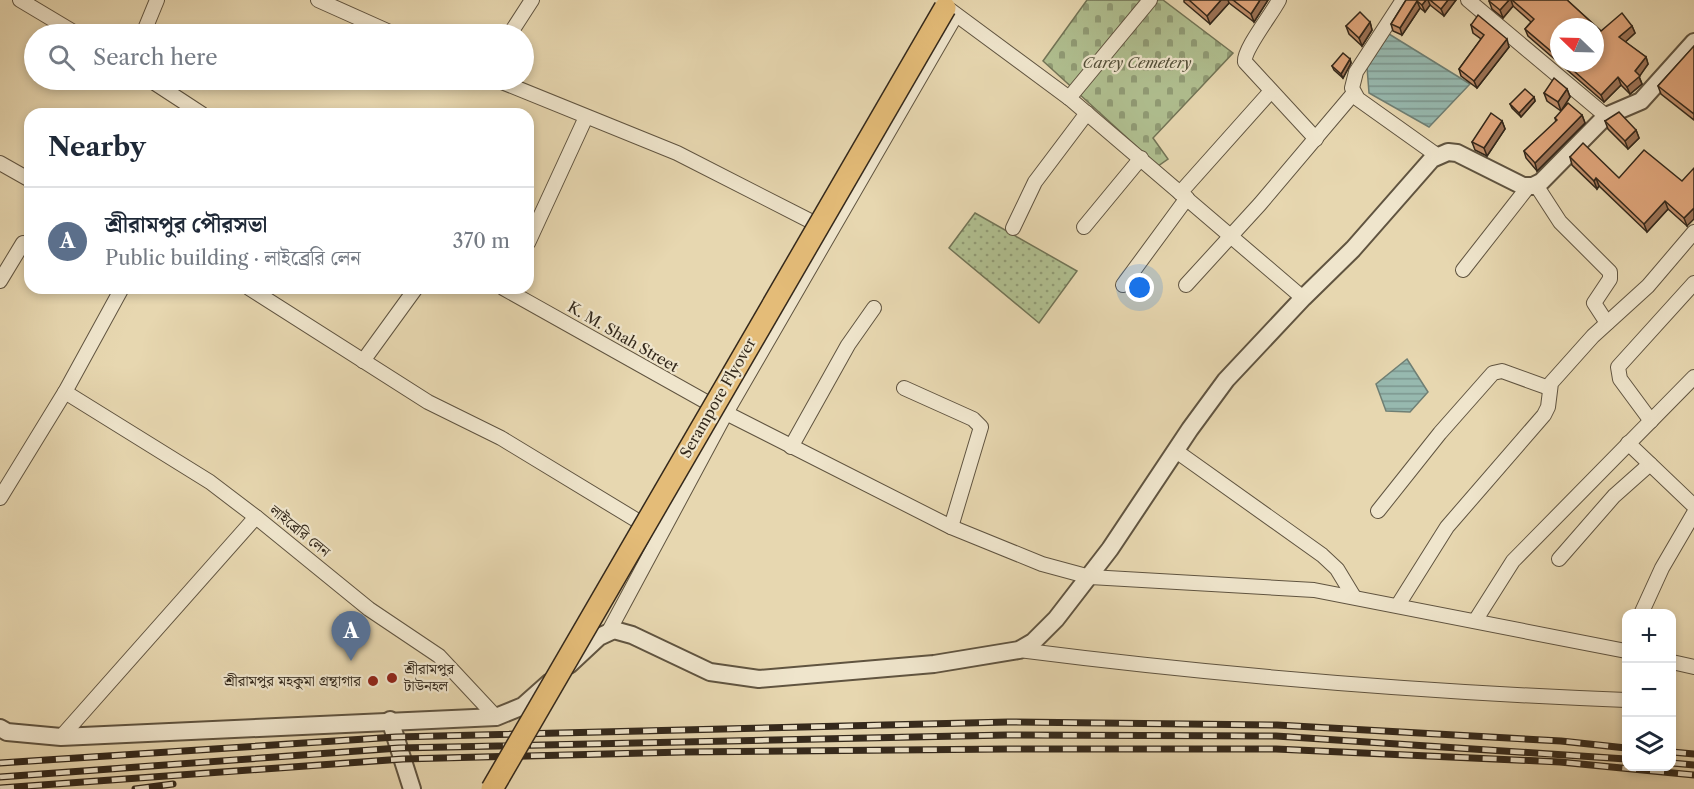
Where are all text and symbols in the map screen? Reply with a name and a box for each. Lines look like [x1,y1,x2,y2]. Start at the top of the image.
north arrow [1550,18,1604,72]
search box [24,24,534,90]
icon: search [45,41,78,74]
text: Search here [93,44,218,71]
park label: Carey Cemetery [1083,53,1192,72]
text: Nearby [48,131,146,163]
text: শ্রীরামপুর পৌরসভা [105,211,267,238]
text: A [60,229,75,253]
text: 370 m [453,229,510,253]
text: Public building · লাইব্রেরি লেন [105,246,361,270]
your location [1125,273,1154,302]
street label: K. M. Shah Street [564,297,683,376]
street label: Serampore Flyover [675,334,760,461]
street label: লাইব্রেরি লেন [266,500,335,561]
map controls [1622,609,1676,771]
button: + [1622,609,1676,663]
pin: A [332,612,370,661]
place label: শ্রীরামপুর টাউনহল [403,659,456,695]
button: − [1622,663,1676,717]
place label: শ্রীরামপুর মহকুমা গ্ৰন্থাগার [223,671,362,690]
marker: শ্রীরামপুর টাউনহল [385,671,399,685]
marker: শ্রীরামপুর মহকুমা গ্ৰন্থাগার [366,674,380,688]
button: layers [1622,717,1676,771]

